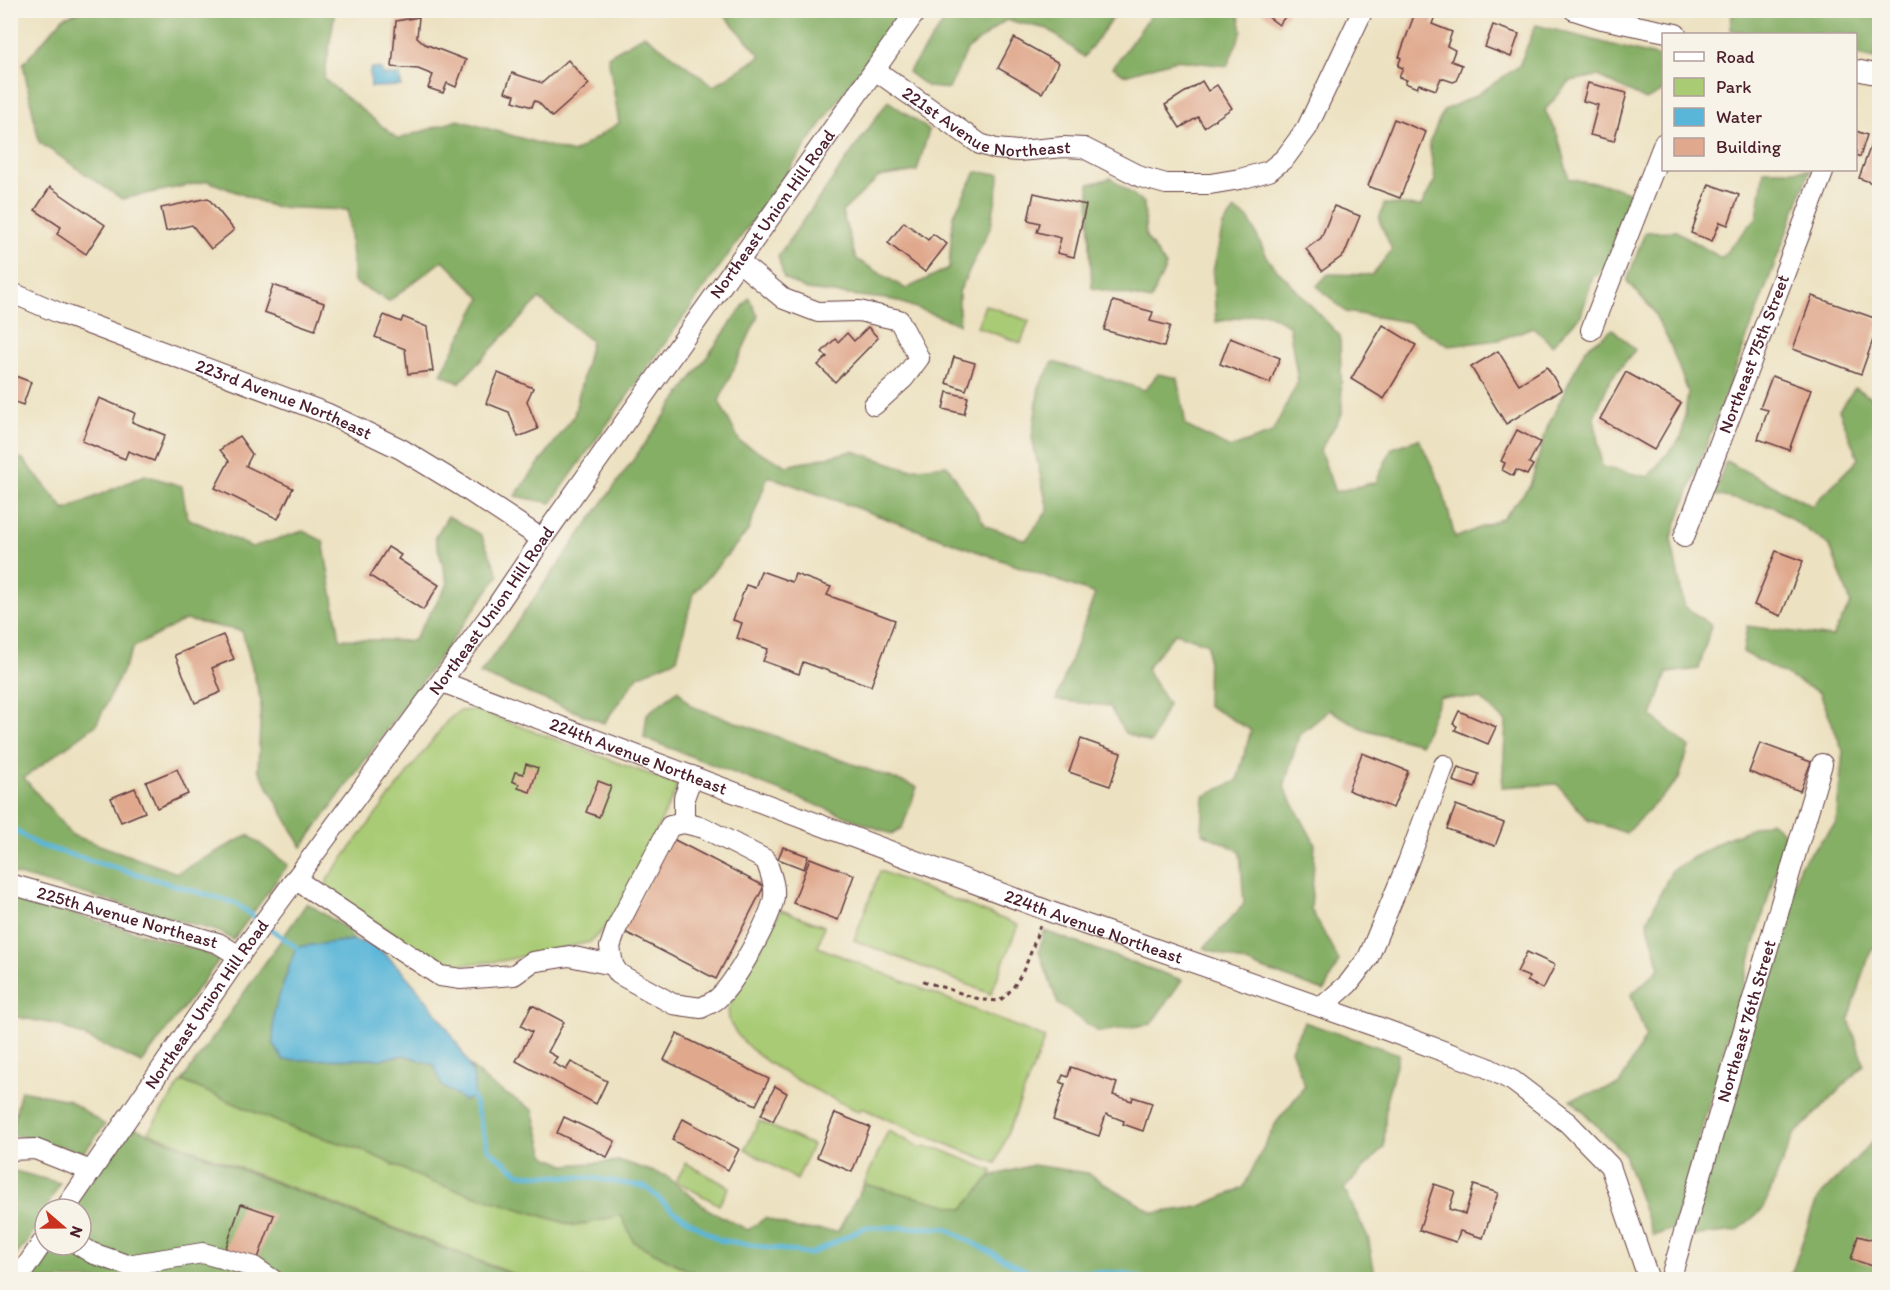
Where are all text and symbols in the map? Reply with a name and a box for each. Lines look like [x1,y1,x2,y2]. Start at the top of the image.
legend [1662,33,1857,171]
text: Road [1716,46,1755,68]
text: Park [1716,76,1751,98]
street label: 221st Avenue Northeast [898,82,1072,162]
text: Water [1716,106,1762,128]
street label: Northeast Union Hill Road [705,125,840,303]
text: Building [1716,136,1782,158]
street label: Northeast 75th Street [1714,271,1794,436]
street label: 223rd Avenue Northeast [192,354,376,445]
street label: Northeast Union Hill Road [424,522,559,699]
street label: 224th Avenue Northeast [546,713,731,800]
street label: 225th Avenue Northeast [34,881,221,953]
street label: 224th Avenue Northeast [1001,884,1186,969]
street label: Northeast Union Hill Road [140,915,273,1093]
street label: Northeast 76th Street [1712,937,1781,1105]
north arrow [33,1197,93,1257]
text: N [66,1224,87,1240]

